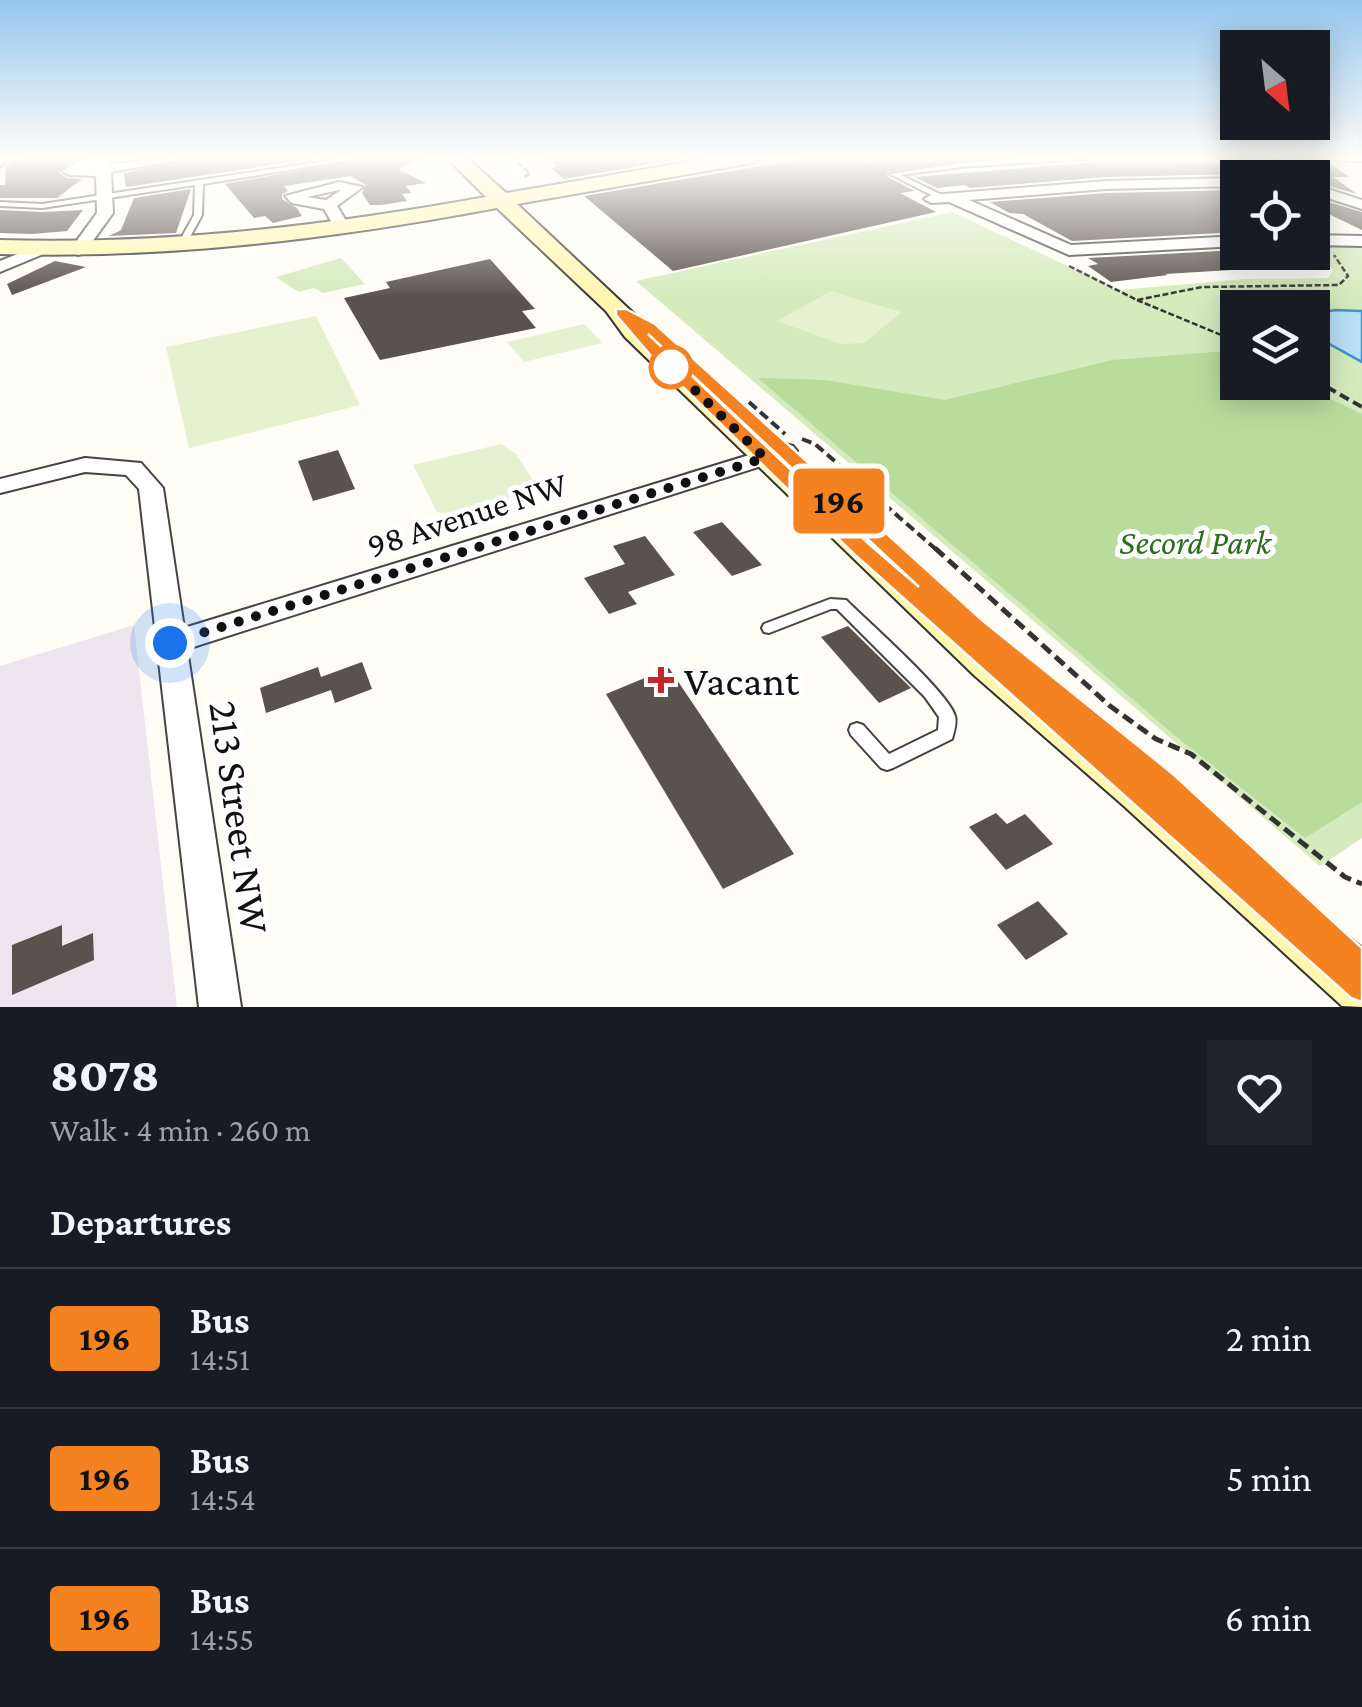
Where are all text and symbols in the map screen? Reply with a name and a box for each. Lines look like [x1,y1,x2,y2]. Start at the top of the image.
north arrow [1220,30,1330,140]
map controls [1220,30,1330,400]
button: locate [1220,160,1330,270]
button: layers [1220,290,1330,400]
unlabelled marker [650,346,692,388]
street label: 98 Avenue NW [362,464,572,566]
line badge: 196 [782,468,896,534]
text: 196 [813,482,865,521]
park label: Secord Park [1119,523,1273,562]
your location [145,618,195,668]
place label: Vacant [684,657,800,704]
marker: Vacant [648,667,674,693]
street label: 213 Street NW [200,698,280,937]
button: heart [1207,1040,1312,1145]
text: 8078 [50,1048,160,1101]
text: Walk · 4 min · 260 m [50,1112,311,1148]
text: Departures [50,1201,231,1243]
text: Bus [190,1299,249,1341]
text: 2 min [1226,1317,1312,1359]
text: 196 [79,1319,131,1358]
text: 14:51 [190,1341,250,1377]
text: Bus [190,1439,249,1481]
text: 5 min [1226,1457,1312,1499]
text: 196 [79,1459,131,1498]
text: 14:54 [190,1481,256,1517]
text: Bus [190,1579,249,1621]
text: 6 min [1225,1597,1312,1639]
text: 196 [79,1599,131,1638]
text: 14:55 [190,1621,254,1657]

